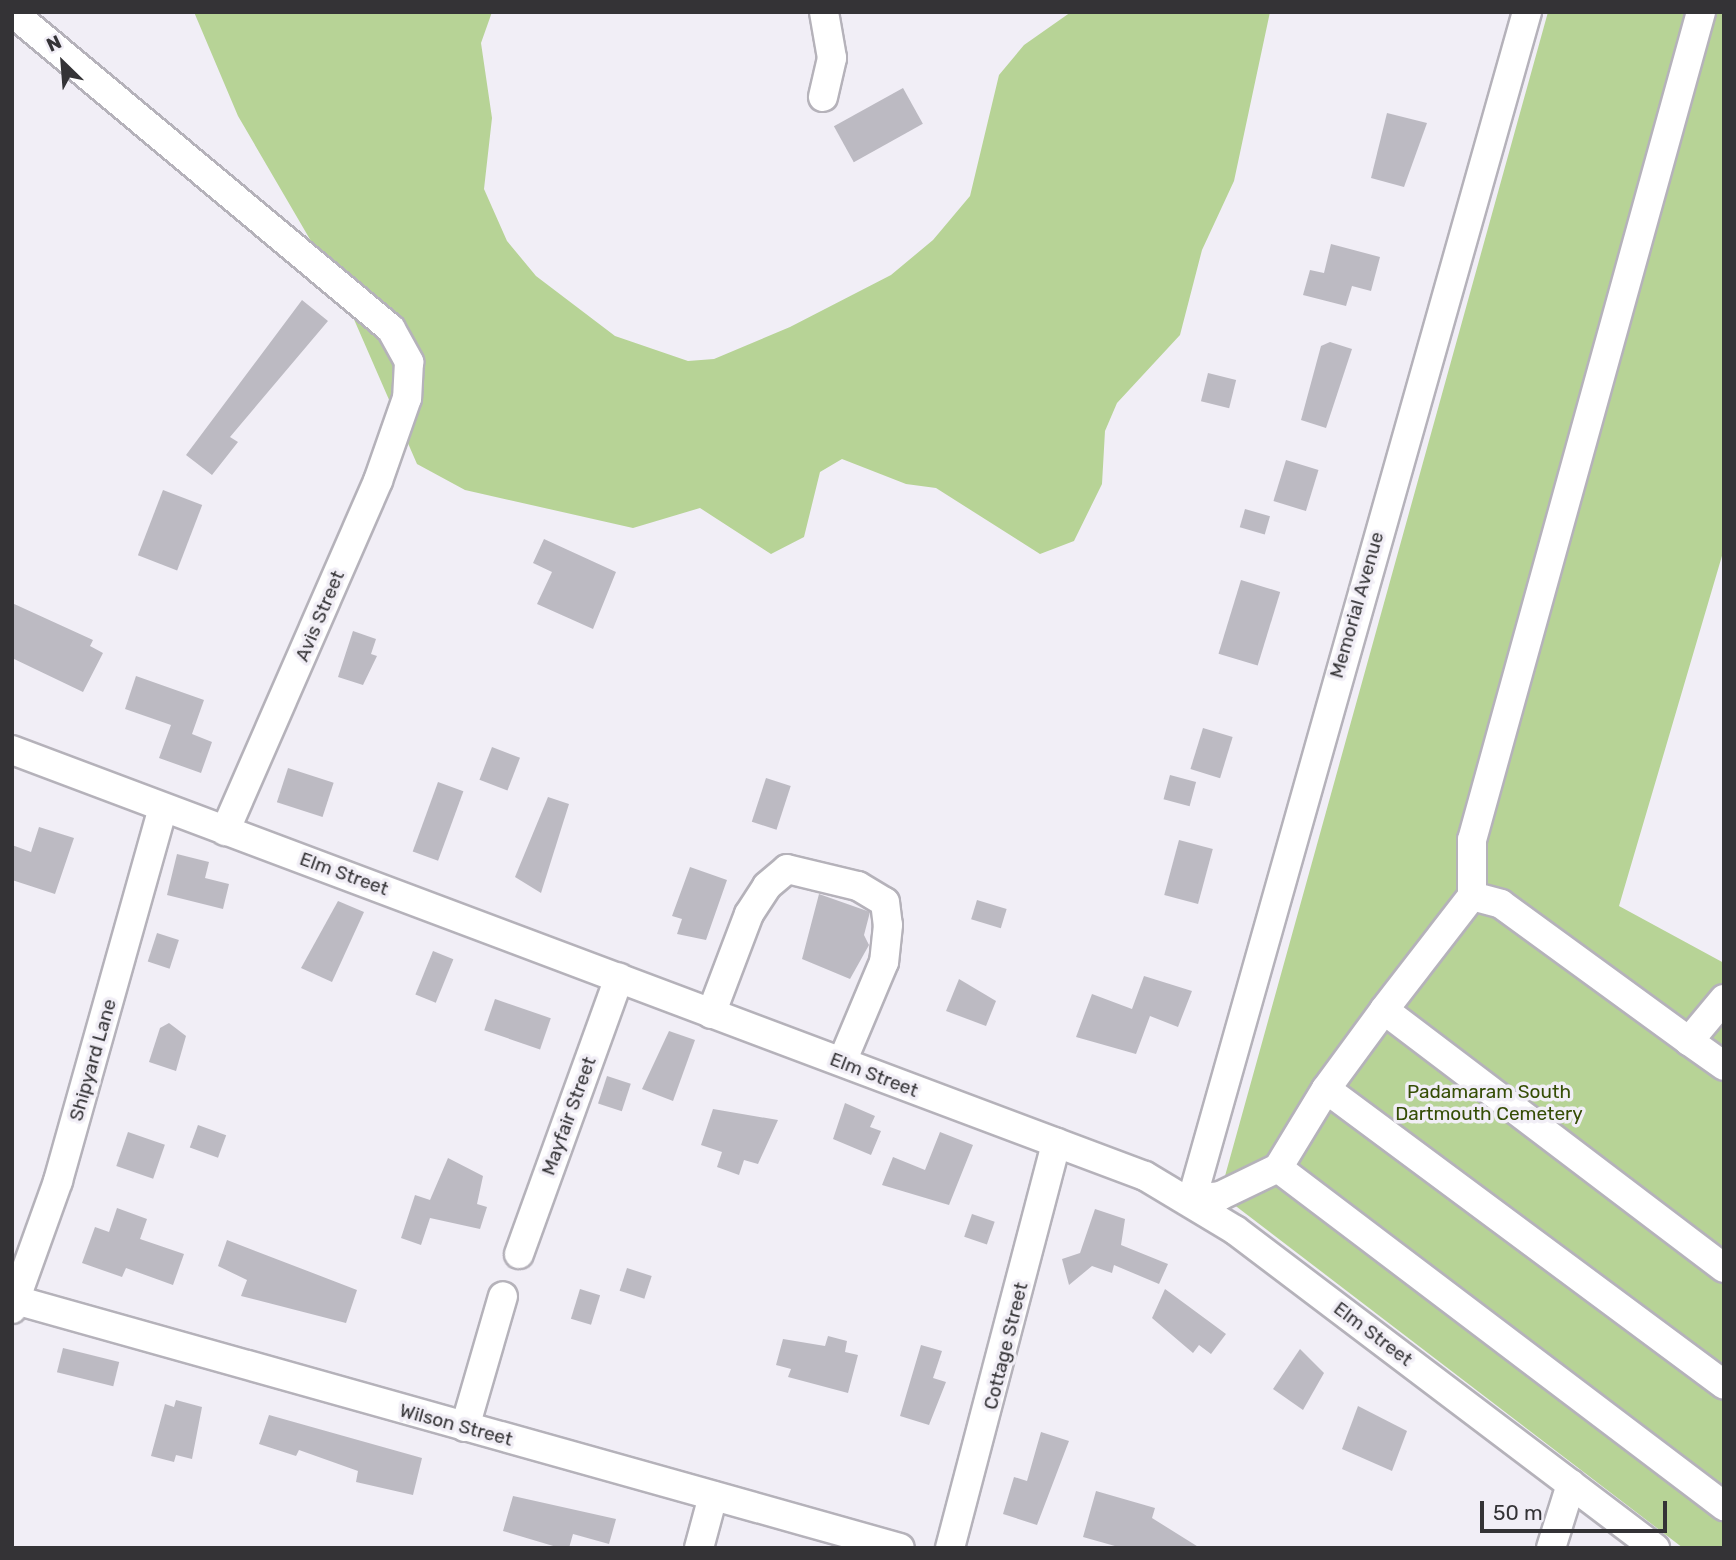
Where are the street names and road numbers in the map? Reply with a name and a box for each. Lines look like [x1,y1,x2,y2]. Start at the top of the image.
street label: Memorial Avenue [1325,529,1389,681]
street label: Avis Street [291,567,349,665]
street label: Elm Street [297,847,391,901]
street label: Shipyard Lane [65,996,121,1124]
street label: Elm Street [827,1048,921,1102]
street label: Mayfair Street [537,1053,601,1179]
street label: Cottage Street [979,1280,1033,1412]
street label: Elm Street [1329,1297,1417,1371]
street label: Wilson Street [397,1399,515,1451]

